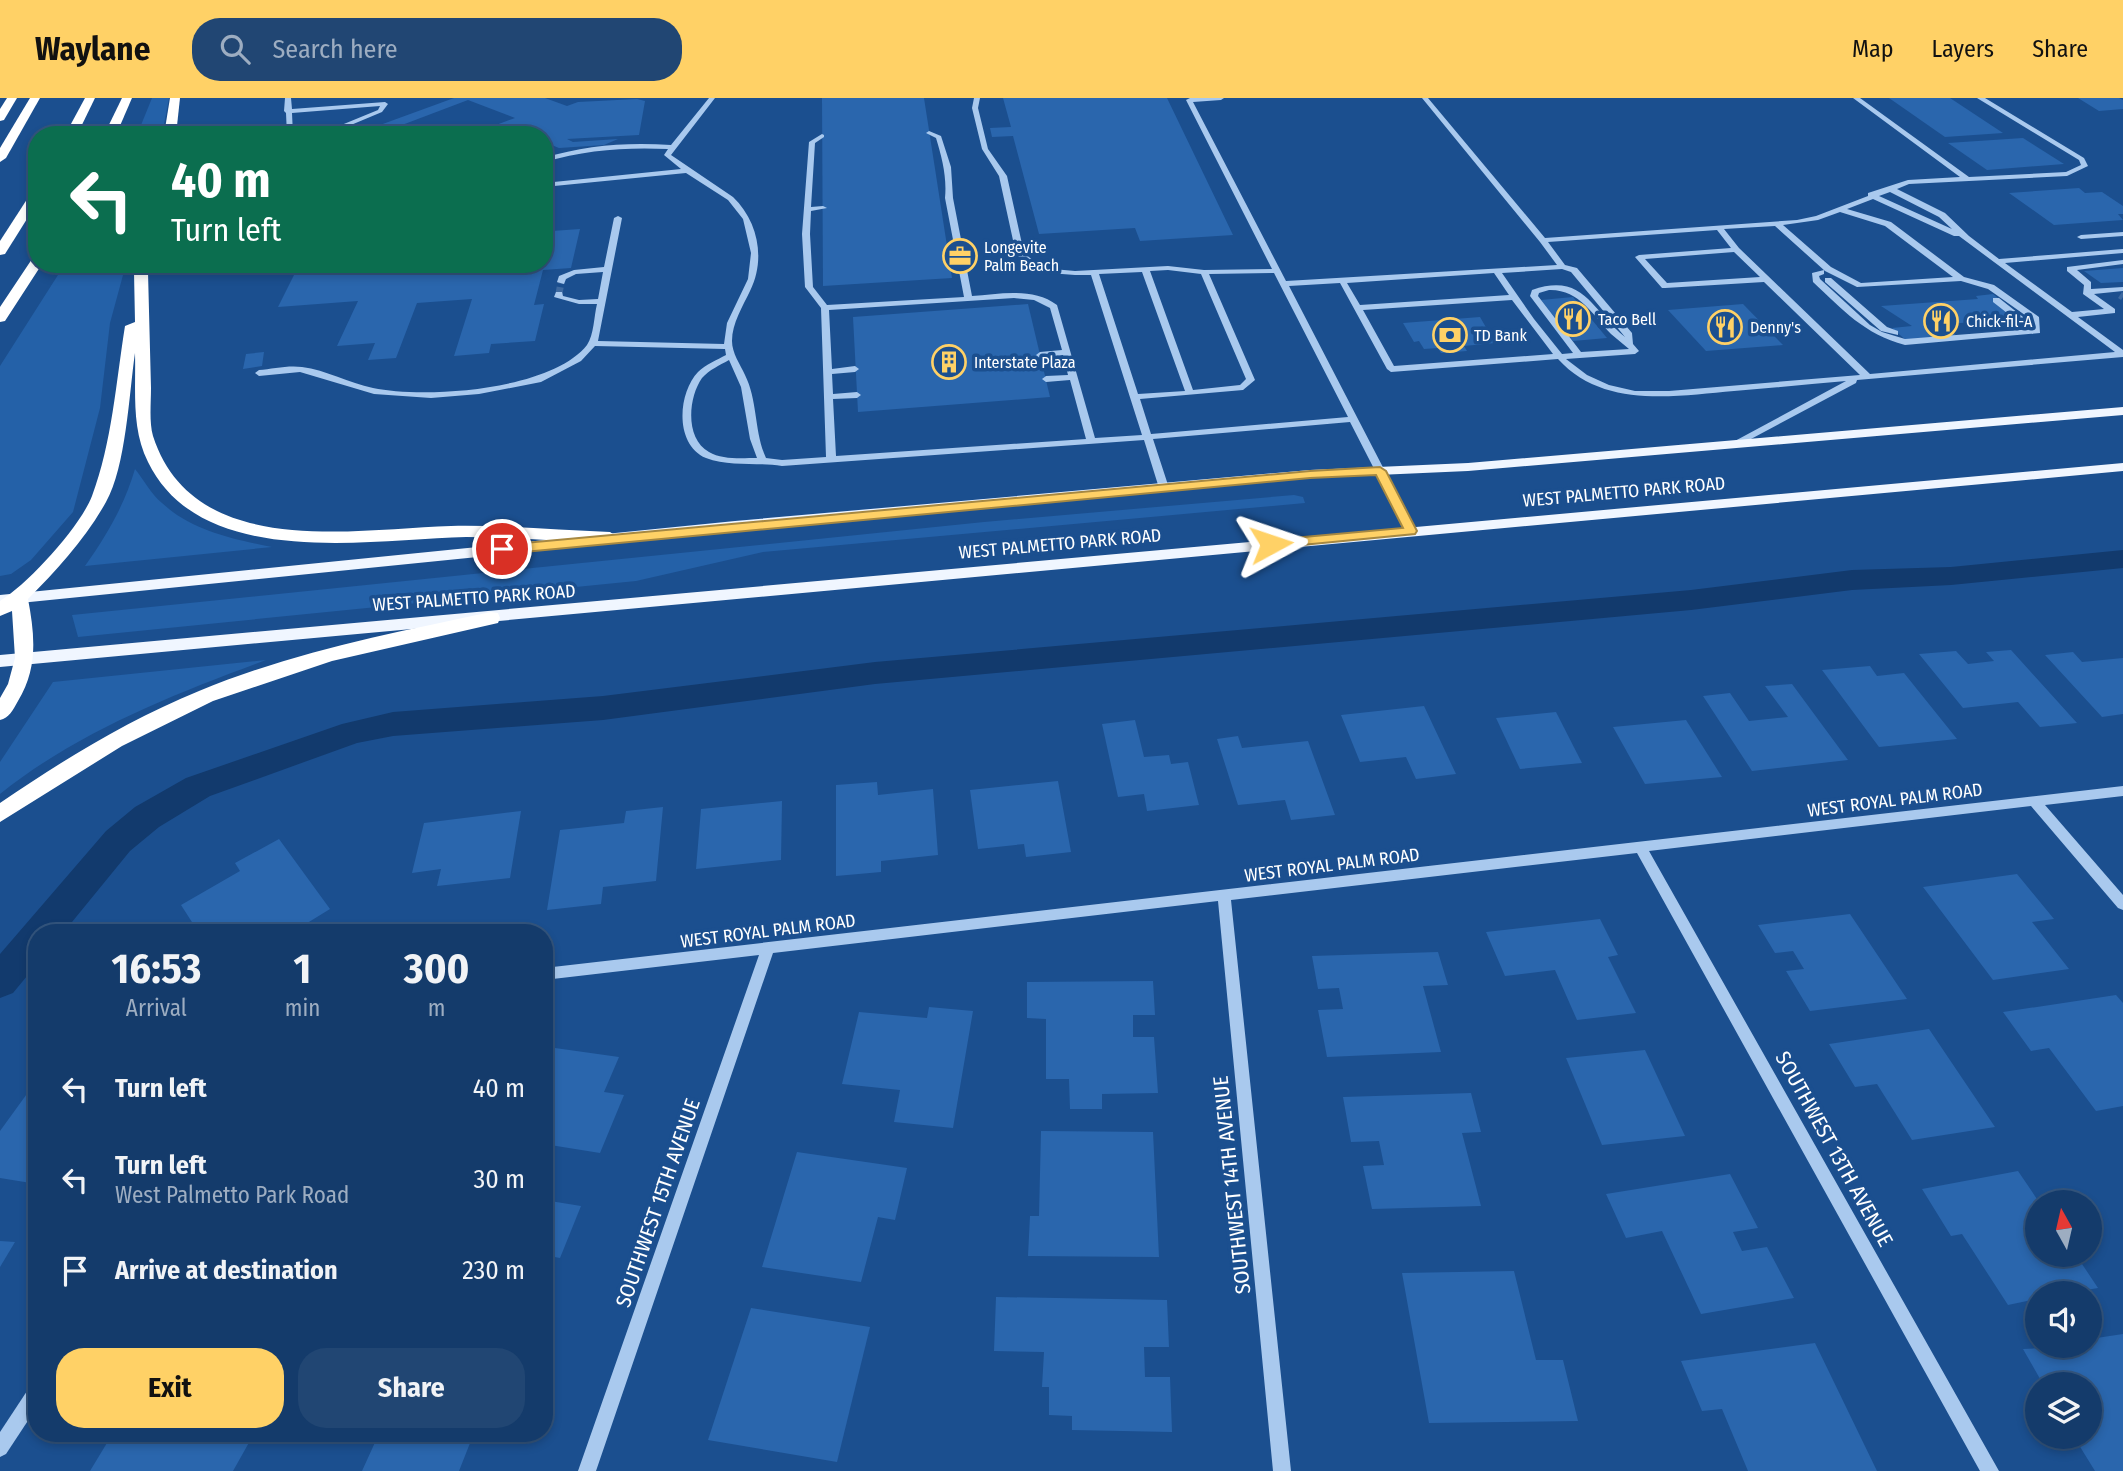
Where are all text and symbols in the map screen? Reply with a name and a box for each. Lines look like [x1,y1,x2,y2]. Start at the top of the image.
search box [192,18,682,81]
text: Waylane [35,29,150,69]
icon: search [216,30,254,68]
text: Search here [272,34,398,65]
text: Map [1852,35,1894,63]
text: Layers [1932,35,1994,63]
text: Share [2032,35,2088,63]
text: 40 m [171,151,271,210]
icon: left [56,154,147,245]
text: Turn left [171,211,281,249]
office icon: Longevite Palm Beach [941,237,979,275]
place label: Longevite Palm Beach [984,238,1059,275]
restaurant icon: Taco Bell [1554,300,1592,338]
restaurant icon: Chick-fil-A [1922,302,1960,340]
restaurant icon: Denny's [1706,308,1744,346]
place label: Taco Bell [1598,310,1656,329]
place label: Chick-fil-A [1966,312,2033,331]
bank icon: TD Bank [1431,316,1469,354]
place label: Denny's [1750,318,1801,337]
place label: TD Bank [1474,326,1527,345]
building icon: Interstate Plaza [930,343,968,381]
place label: Interstate Plaza [974,353,1076,372]
street label: WEST PALMETTO PARK ROAD [1522,472,1726,512]
position arrow [1234,507,1308,581]
pin [472,519,532,579]
street label: WEST PALMETTO PARK ROAD [958,524,1162,564]
icon: arrive [483,530,521,568]
street label: WEST PALMETTO PARK ROAD [372,580,576,616]
street label: WEST ROYAL PALM ROAD [1806,778,1984,822]
street label: WEST ROYAL PALM ROAD [1243,843,1421,887]
street label: WEST ROYAL PALM ROAD [679,909,857,953]
text: 16:53 [111,944,201,994]
text: 1 [294,944,311,994]
text: 300 [404,944,470,994]
text: Arrival [126,994,187,1022]
text: min [285,994,320,1022]
text: m [428,994,445,1022]
street label: SOUTHWEST 13TH AVENUE [1770,1047,1899,1251]
icon: left [56,1070,94,1108]
text: Turn left [115,1073,207,1104]
text: 40 m [473,1073,525,1104]
street label: SOUTHWEST 14TH AVENUE [1208,1074,1256,1295]
street label: SOUTHWEST 15TH AVENUE [610,1095,706,1311]
text: Turn left [115,1150,207,1181]
icon: left [56,1161,94,1199]
text: 30 m [474,1164,525,1195]
text: West Palmetto Park Road [115,1181,349,1209]
north arrow [2025,1190,2102,1267]
map controls [2025,1190,2102,1449]
icon: arrive [56,1252,94,1290]
text: Arrive at destination [115,1255,338,1286]
text: 230 m [462,1255,525,1286]
button: sound [2025,1281,2102,1358]
button: Exit [56,1348,284,1428]
button: Share [298,1348,525,1428]
button: layers [2025,1372,2102,1449]

